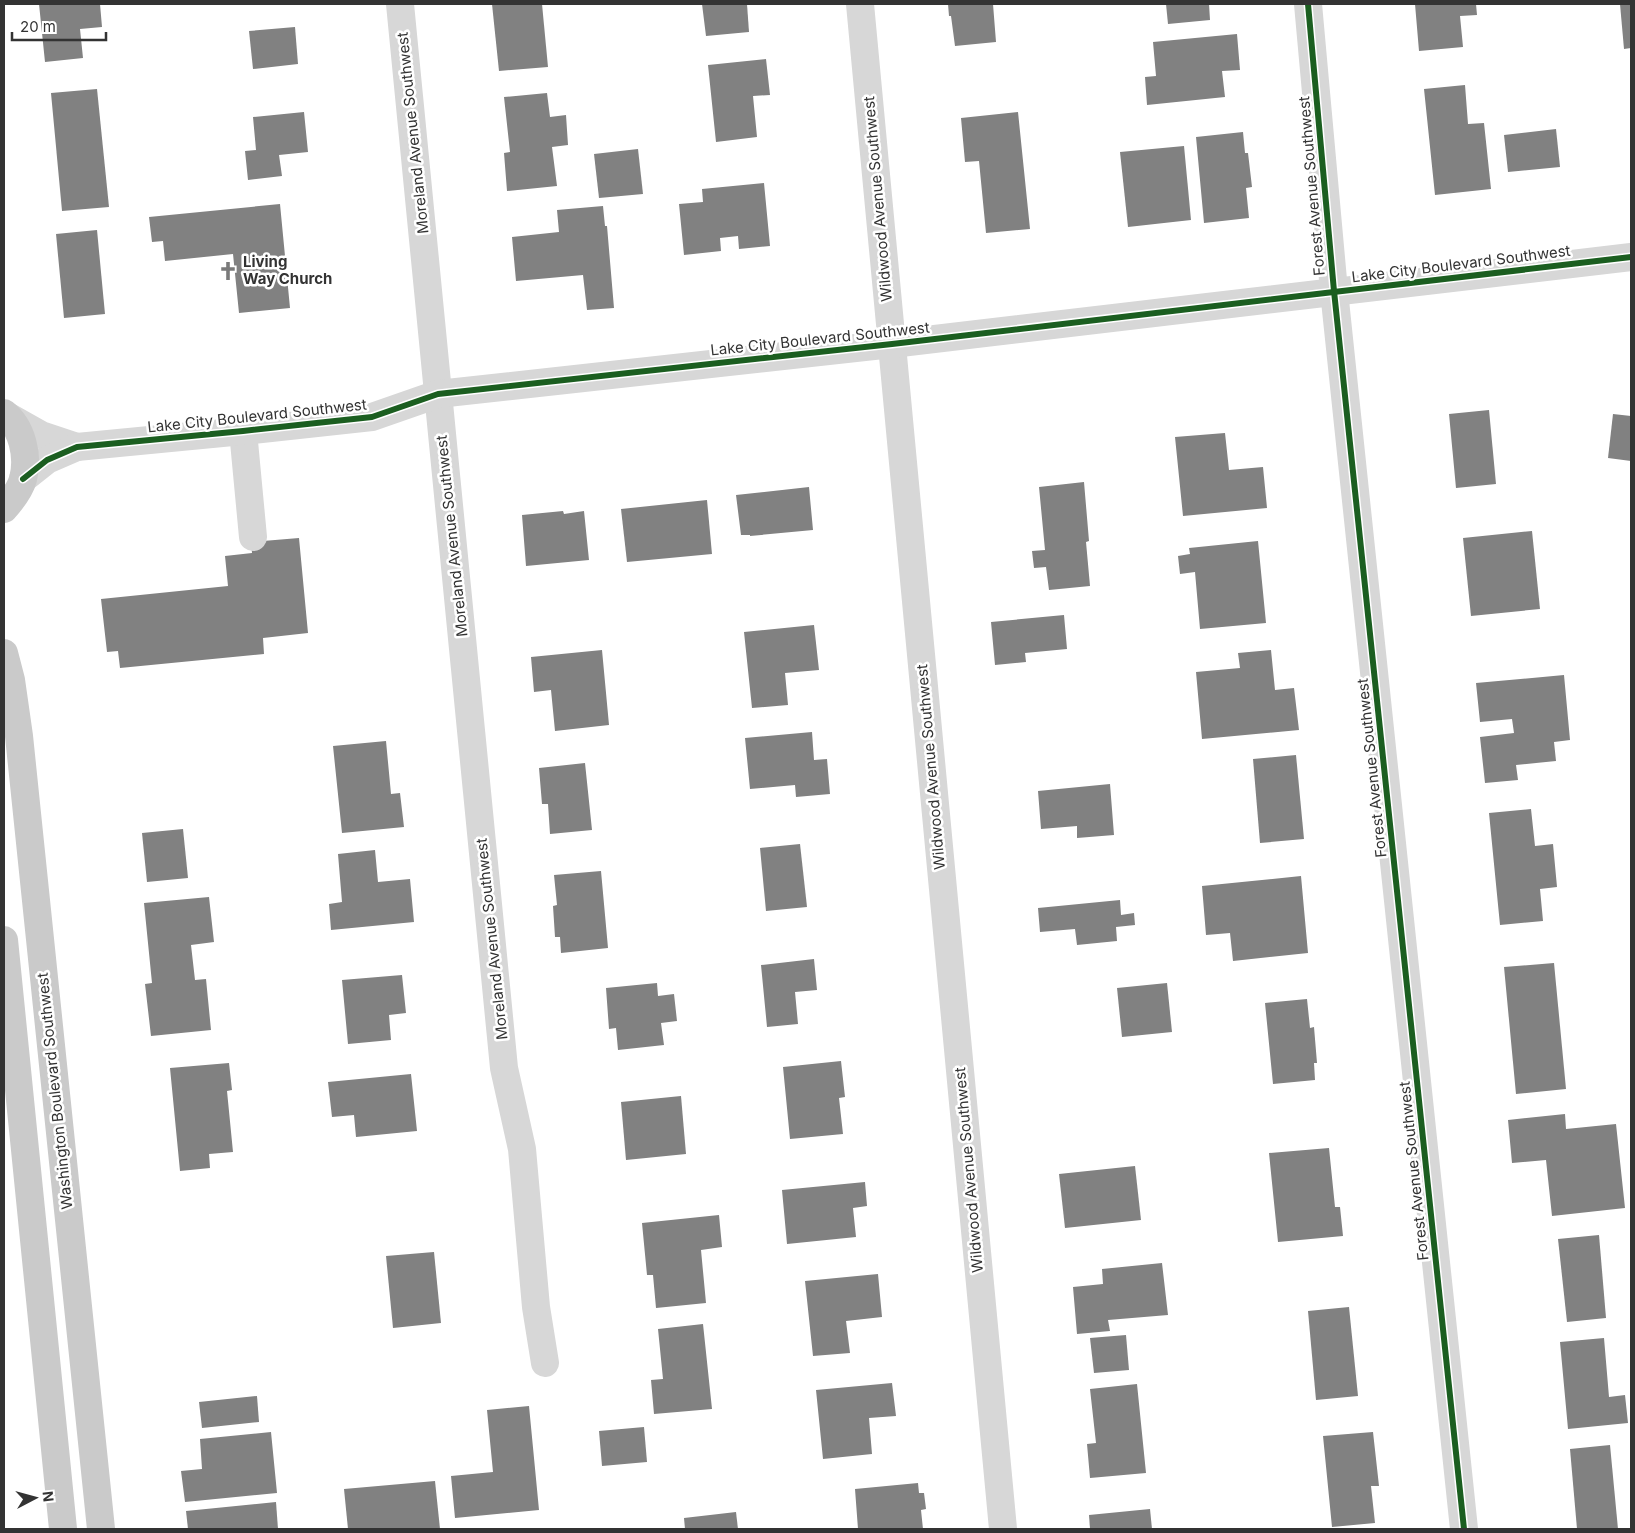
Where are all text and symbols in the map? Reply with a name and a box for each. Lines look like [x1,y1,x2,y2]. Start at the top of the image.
scale bar [12,10,106,42]
text: 20 m [20,17,56,36]
street label: Moreland Avenue Southwest [392,31,433,235]
street label: Wildwood Avenue Southwest [859,95,896,303]
street label: Forest Avenue Southwest [1294,95,1329,277]
street label: Lake City Boulevard Southwest [1350,241,1572,286]
place label: Living Way Church [243,252,332,288]
church icon: Living Way Church [217,260,239,282]
street label: Lake City Boulevard Southwest [709,318,931,359]
street label: Lake City Boulevard Southwest [146,395,368,436]
street label: Moreland Avenue Southwest [431,434,472,638]
street label: Wildwood Avenue Southwest [912,663,949,871]
street label: Forest Avenue Southwest [1353,677,1390,859]
street label: Moreland Avenue Southwest [471,837,512,1041]
street label: Washington Boulevard Southwest [33,972,76,1210]
street label: Wildwood Avenue Southwest [950,1066,987,1274]
street label: Forest Avenue Southwest [1395,1080,1432,1262]
north arrow [10,1473,60,1523]
text: N [39,1490,57,1503]

